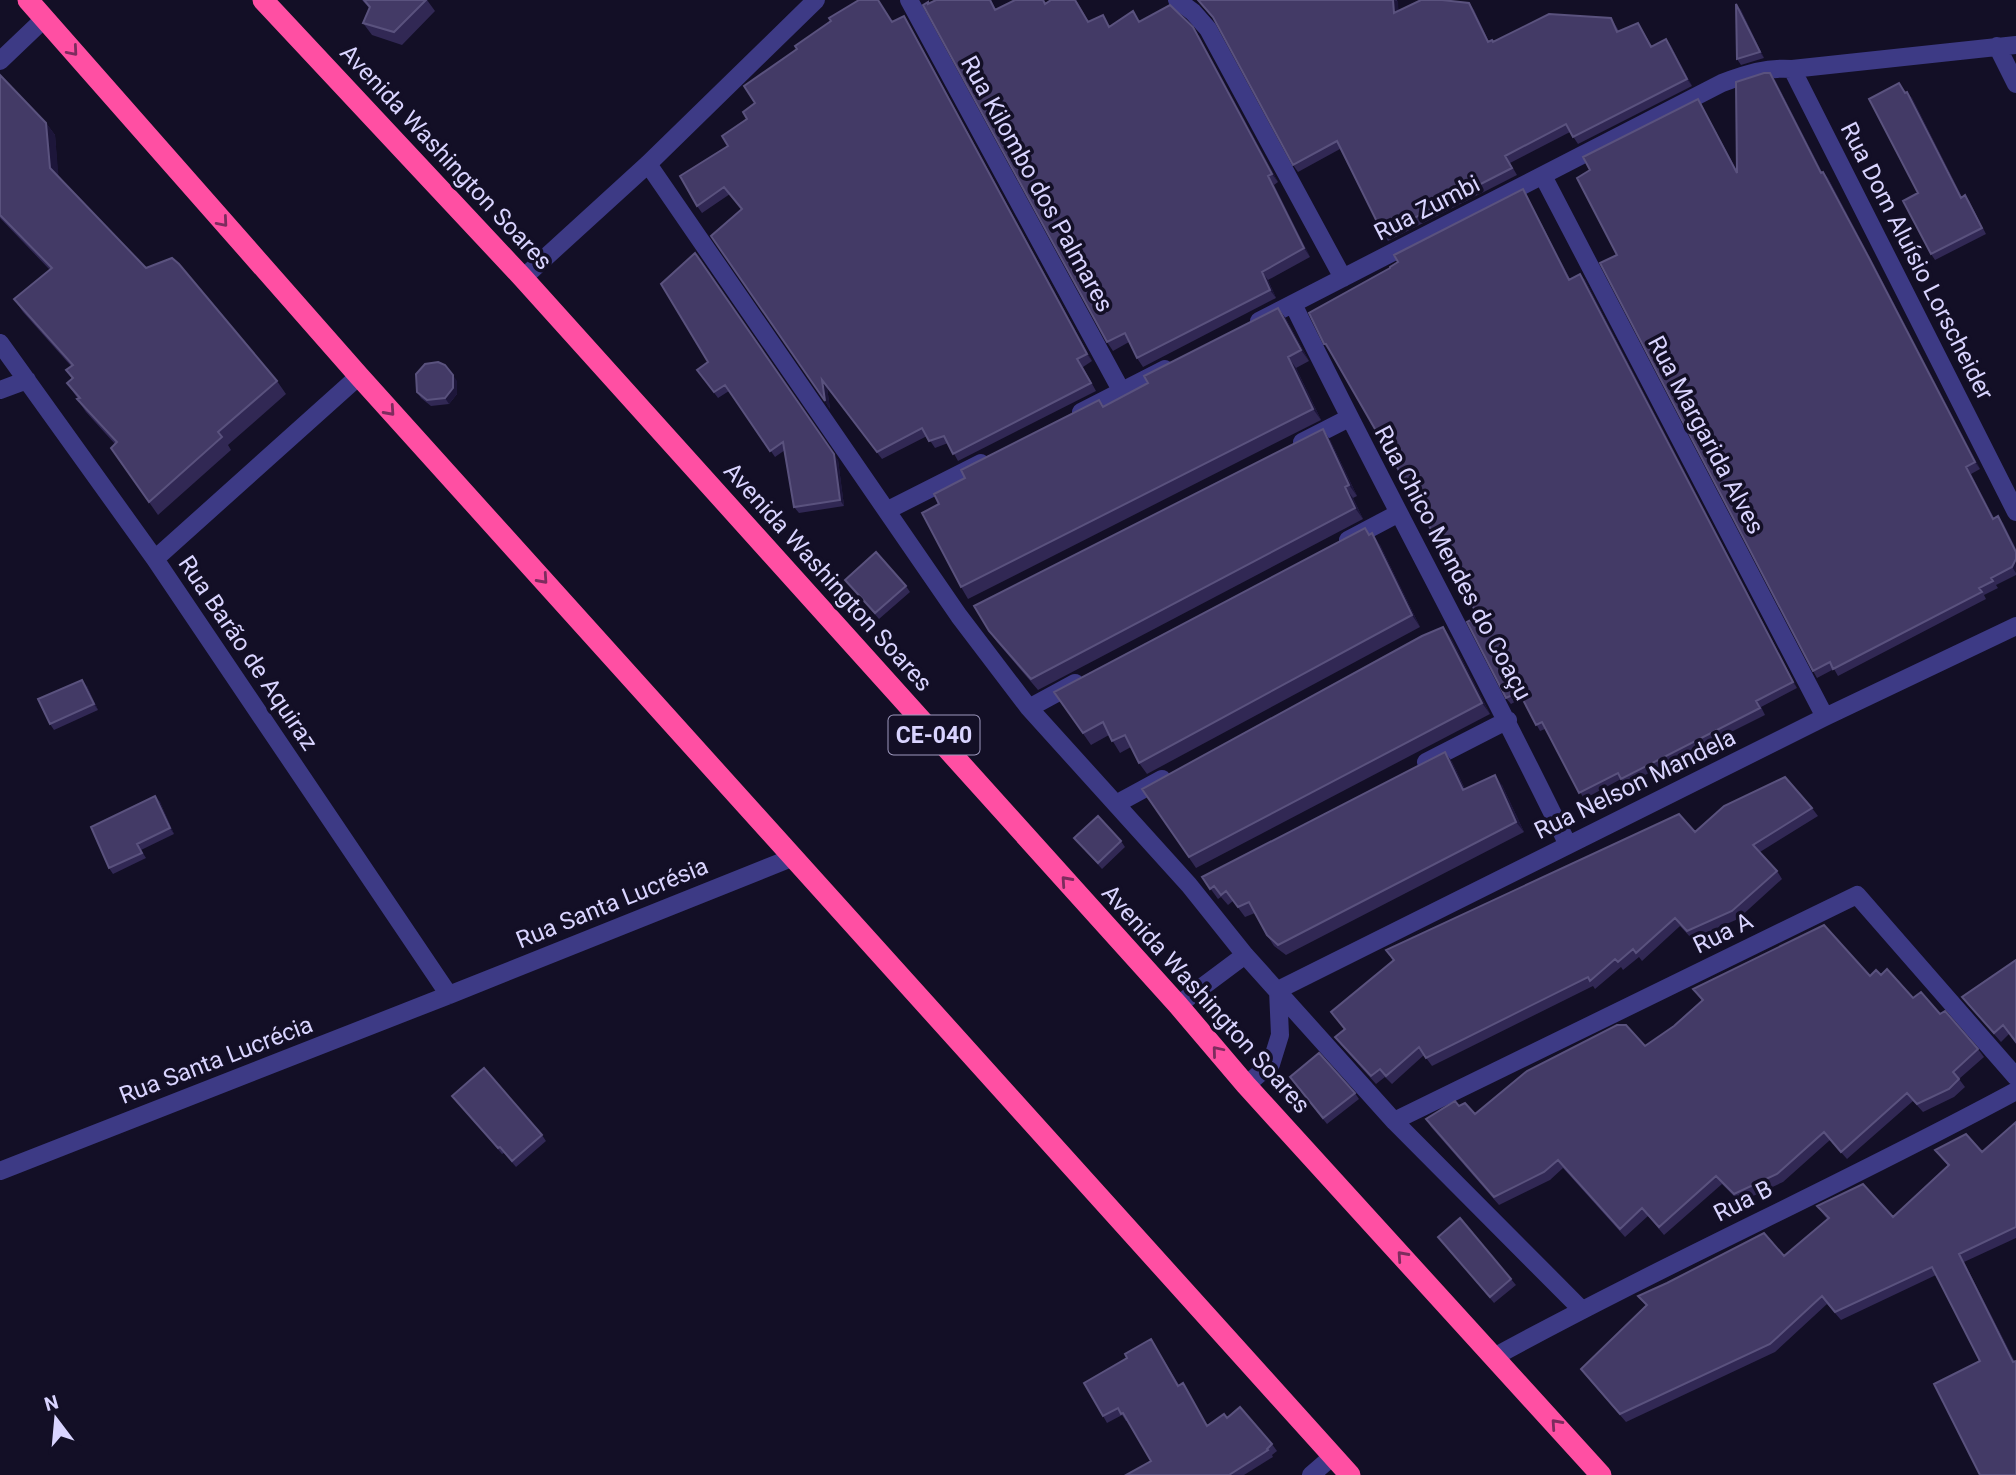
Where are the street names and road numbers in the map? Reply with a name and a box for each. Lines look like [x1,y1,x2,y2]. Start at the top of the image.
street label: Avenida Washington Soares [334,39,558,275]
street label: Rua Kilombo dos Palmares [955,51,1119,317]
street label: Rua Dom Aluísio Lorscheider [1835,117,1999,405]
street label: Rua Zumbi [1370,169,1484,247]
street label: Rua Margarida Alves [1642,331,1770,539]
street label: Rua Chico Mendes do Coaçu [1369,421,1537,705]
street label: Avenida Washington Soares [718,457,938,697]
street label: Rua Barão de Aquiraz [172,550,324,756]
road number: CE-040 [888,716,979,754]
street label: Rua Nelson Mandela [1530,723,1740,845]
street label: Rua Santa Lucrésia [512,852,712,954]
street label: Avenida Washington Soares [1096,879,1316,1119]
street label: Rua A [1689,907,1758,959]
street label: Rua Santa Lucrécia [115,1010,317,1110]
street label: Rua B [1709,1174,1777,1228]

